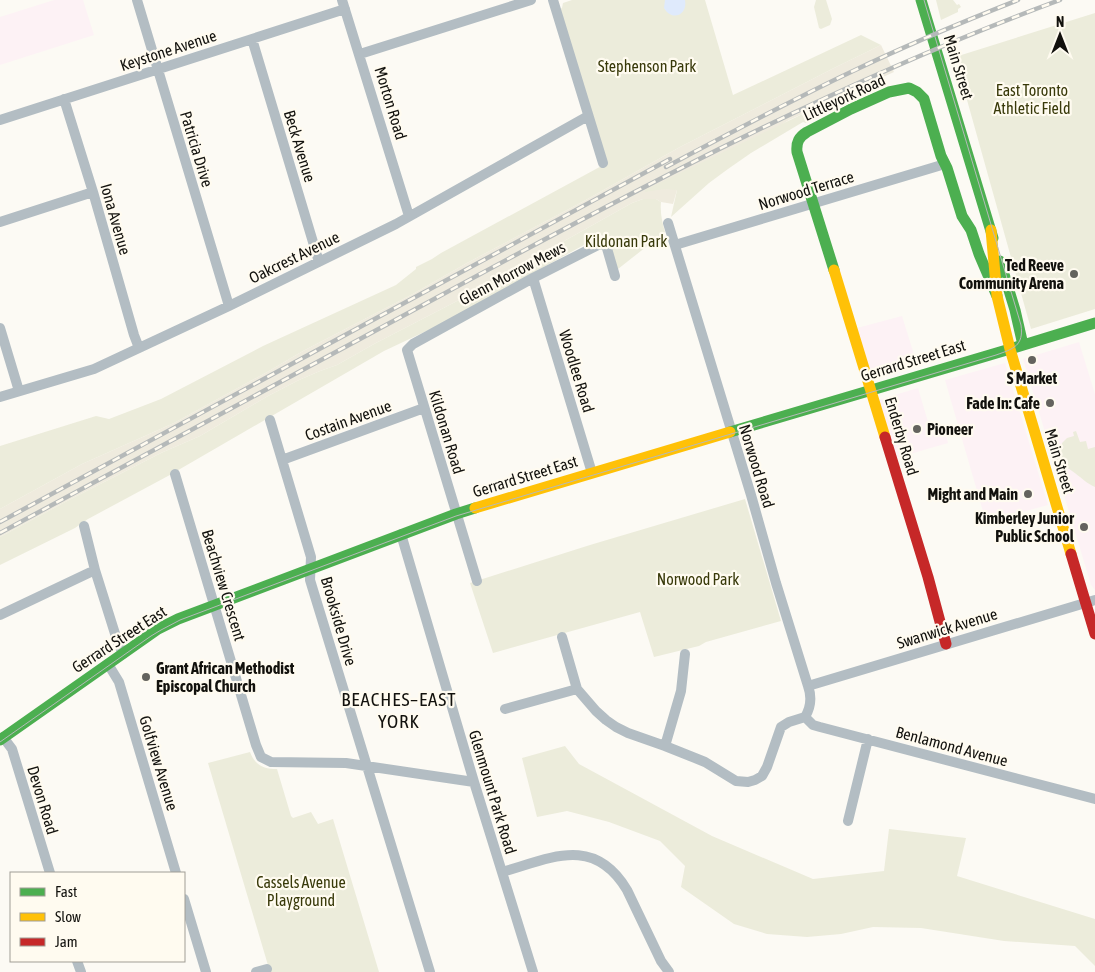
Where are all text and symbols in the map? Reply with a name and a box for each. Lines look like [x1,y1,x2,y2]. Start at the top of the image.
north arrow [1035,10,1085,60]
text: N [1056,14,1064,30]
street label: Keystone Avenue [118,26,219,75]
street label: Main Street [941,32,977,102]
park label: Stephenson Park [598,57,696,76]
street label: Morton Road [371,64,411,142]
street label: Littleyork Road [800,70,888,125]
park label: East Toronto Athletic Field [993,81,1071,117]
street label: Beck Avenue [281,108,319,184]
street label: Patricia Drive [177,109,217,189]
street label: Norwood Terrace [756,167,856,213]
street label: Iona Avenue [97,181,135,257]
street label: Oakcrest Avenue [246,227,342,287]
park label: Kildonan Park [585,232,667,250]
street label: Glenn Morrow Mews [456,237,568,308]
place label: Ted Reeve Community Arena [959,256,1064,292]
marker: Ted Reeve Community Arena [1068,268,1080,280]
street label: Woodlee Road [556,328,598,414]
street label: Gerrard Street East [858,335,968,384]
marker: S Market [1026,354,1038,366]
place label: S Market [1007,369,1058,387]
street label: Kildonan Road [426,388,468,476]
place label: Fade In: Cafe [966,394,1040,412]
street label: Enderby Road [881,395,922,478]
street label: Costain Avenue [302,396,394,444]
marker: Fade In: Cafe [1044,397,1056,409]
place label: Pioneer [927,420,973,438]
street label: Norwood Road [736,422,778,510]
marker: Pioneer [911,423,923,435]
street label: Main Street [1042,426,1078,496]
street label: Gerrard Street East [470,451,580,500]
place label: Might and Main [928,485,1018,503]
marker: Might and Main [1022,488,1034,500]
place label: Kimberley Junior Public School [975,509,1075,545]
marker: Kimberley Junior Public School [1078,521,1090,533]
street label: Beachview Crescent [199,527,250,643]
park label: Norwood Park [657,570,739,588]
street label: Brookside Drive [318,574,360,668]
street label: Gerrard Street East [69,602,170,676]
street label: Swanwick Avenue [895,604,999,652]
place label: Grant African Methodist Episcopal Church [156,659,295,695]
marker: Grant African Methodist Episcopal Church [140,671,152,683]
district label: BEACHES–EAST YORK [341,688,457,732]
street label: Golfview Avenue [136,713,182,813]
street label: Benlamond Avenue [894,722,1010,770]
street label: Glenmount Park Road [466,728,520,856]
street label: Devon Road [24,764,62,836]
legend [10,872,185,962]
park label: Cassels Avenue Playground [256,873,346,910]
text: Fast [55,883,77,900]
text: Slow [55,908,81,925]
text: Jam [55,933,78,950]

